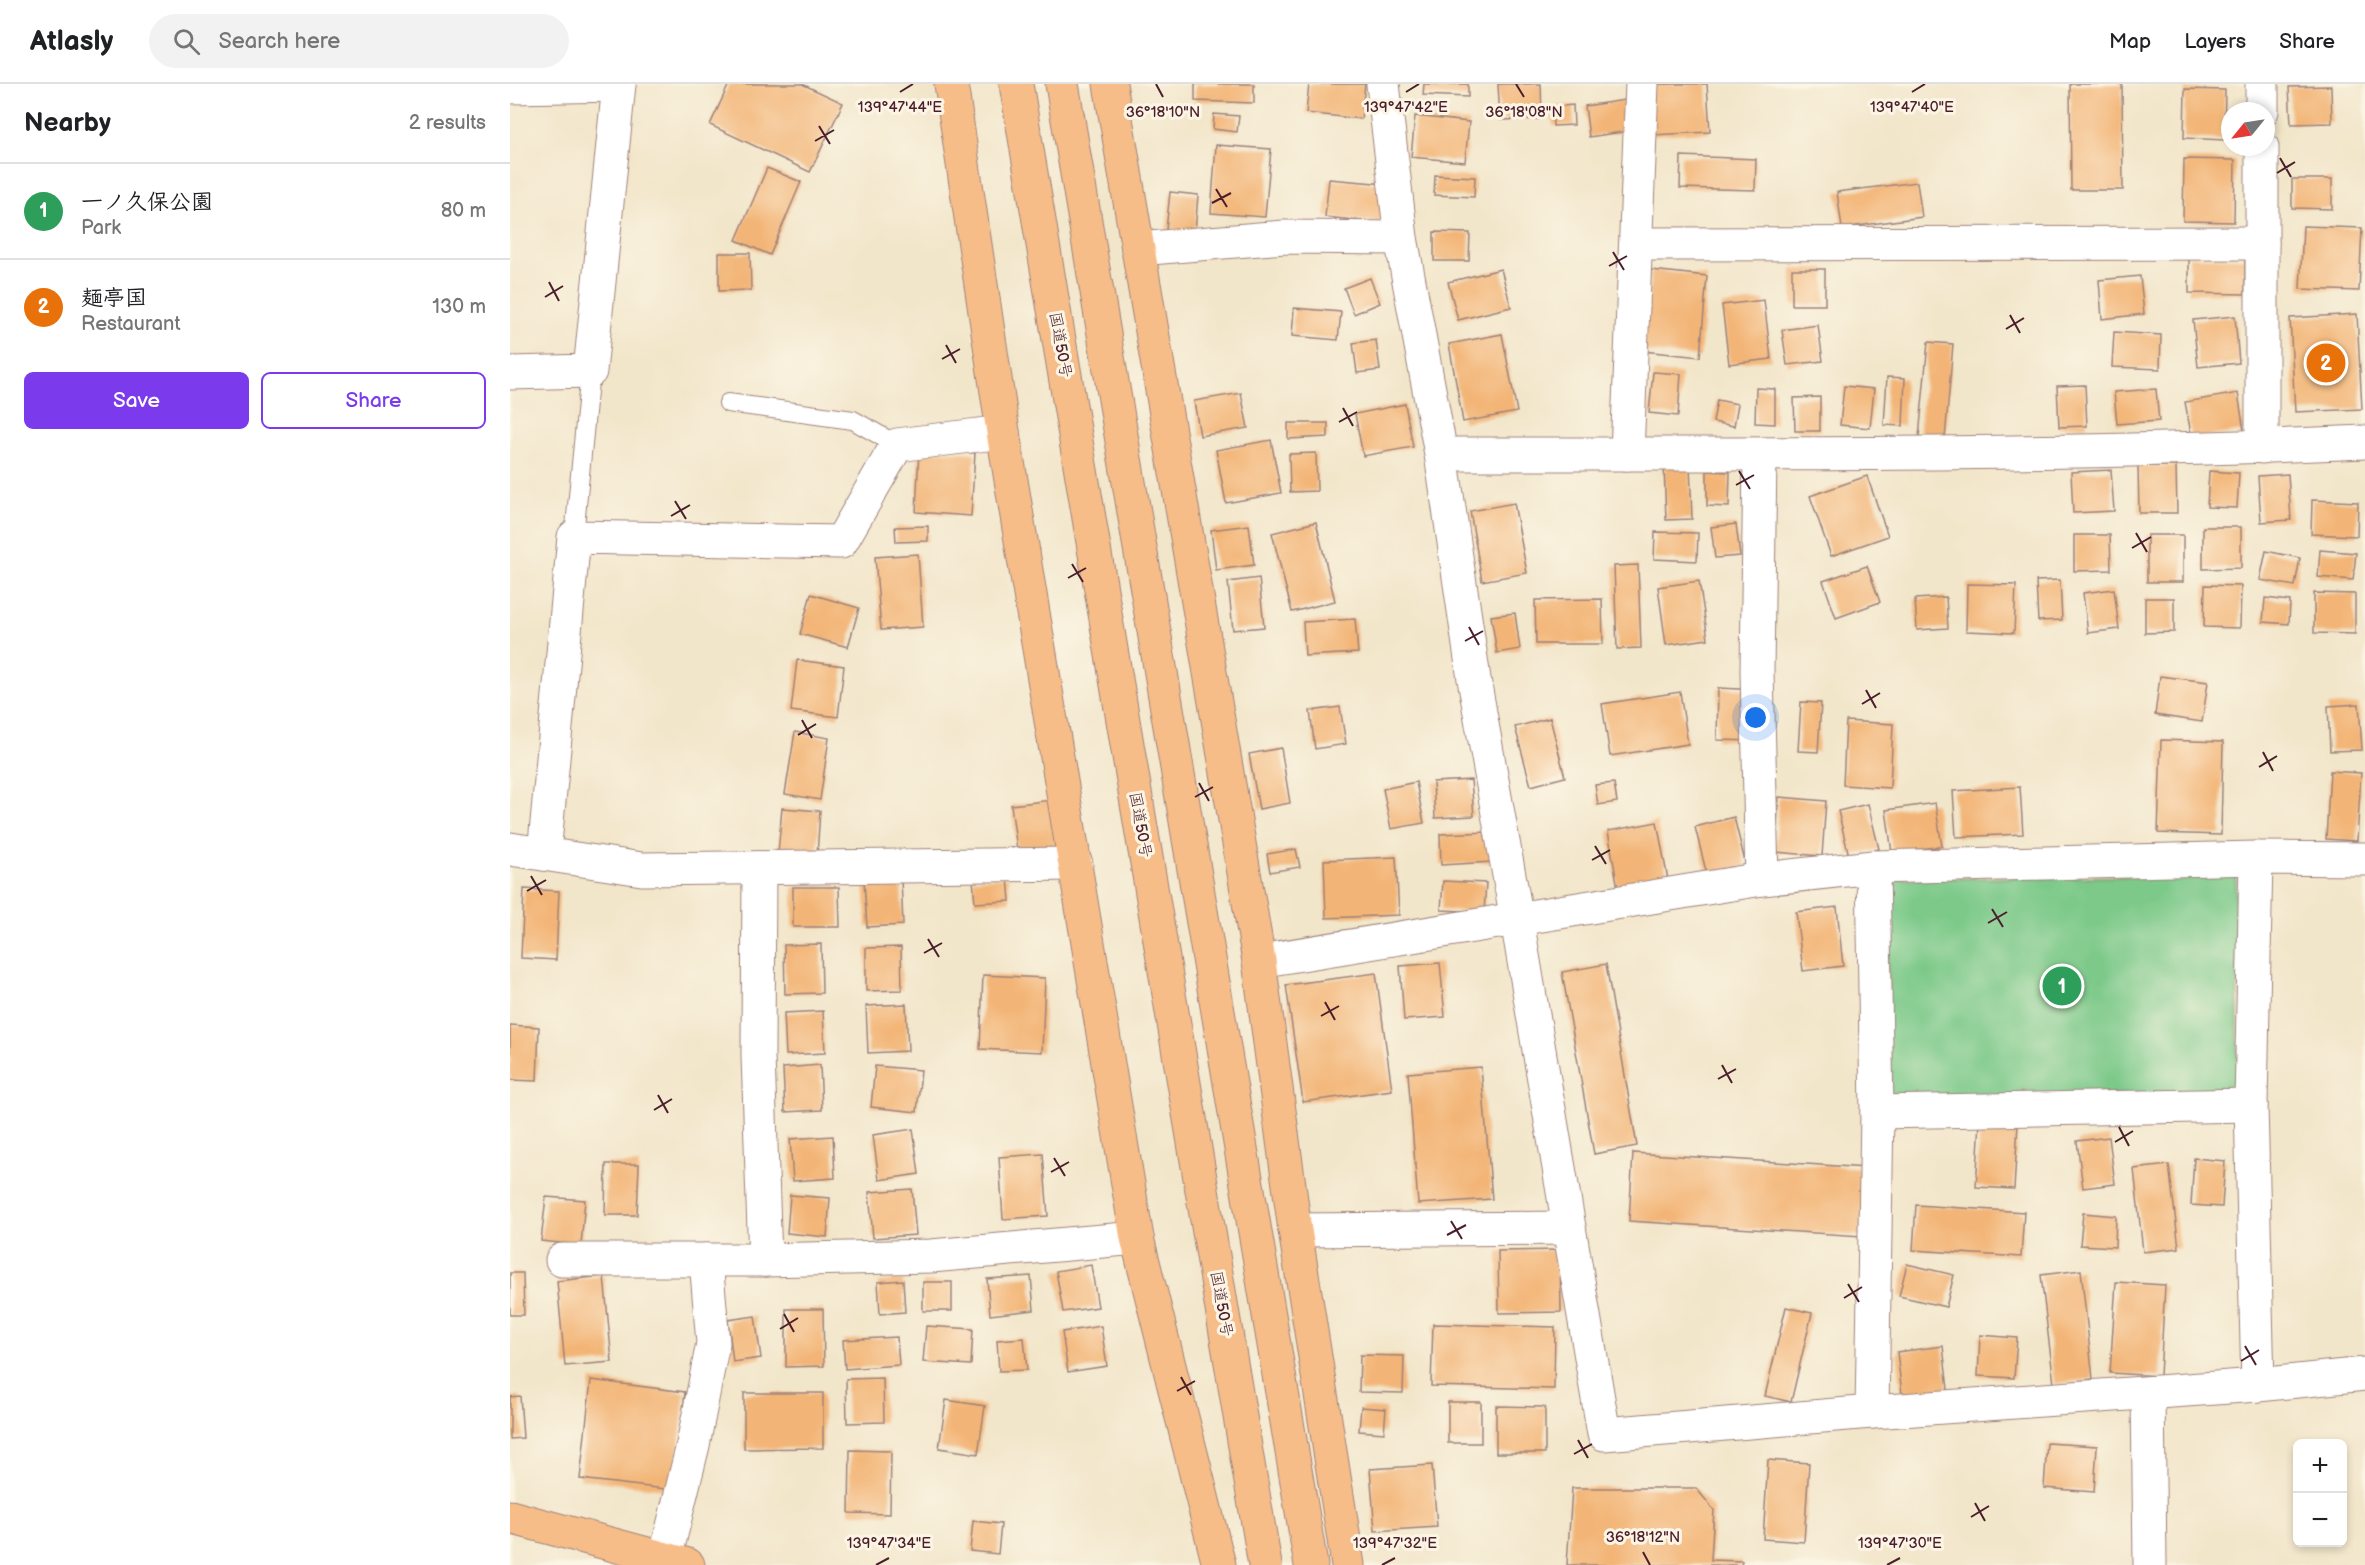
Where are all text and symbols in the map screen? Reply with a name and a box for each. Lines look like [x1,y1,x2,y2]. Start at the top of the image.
search box [149,14,569,68]
text: Atlasly [30,25,113,58]
icon: search [170,25,203,58]
text: Search here [218,28,340,55]
text: Map [2109,29,2151,54]
text: Layers [2184,29,2246,54]
text: Share [2279,29,2335,54]
text: 139°47'44"E [858,98,942,117]
text: 139°47'42"E [1364,98,1448,117]
text: 139°47'40"E [1870,98,1954,117]
north arrow [2221,102,2275,156]
text: 36°18'10"N [1126,103,1200,122]
text: 36°18'08"N [1485,103,1563,122]
text: Nearby [24,108,111,139]
text: 2 results [409,111,486,135]
text: 一ノ久保公園 [81,189,213,216]
text: 1 [39,199,48,223]
text: 80 m [441,199,486,223]
text: Park [81,216,121,240]
text: 麺亭国 [81,285,147,312]
text: 2 [38,295,49,319]
text: 130 m [432,295,486,319]
street label: 国道50号 [1045,311,1075,379]
text: Restaurant [81,312,181,336]
pin: 2 [2306,340,2346,386]
button: Save [24,372,249,429]
button: Share [261,372,486,429]
your location [1741,703,1770,732]
street label: 国道50号 [1125,791,1155,859]
pin: 1 [2042,964,2082,1008]
street label: 国道50号 [1206,1270,1236,1338]
map controls [2293,1439,2347,1547]
button: + [2293,1439,2347,1493]
button: − [2293,1493,2347,1547]
text: 36°18'12"N [1606,1528,1680,1547]
text: 139°47'34"E [847,1534,931,1553]
text: 139°47'32"E [1353,1534,1437,1553]
text: 139°47'30"E [1858,1534,1942,1553]

